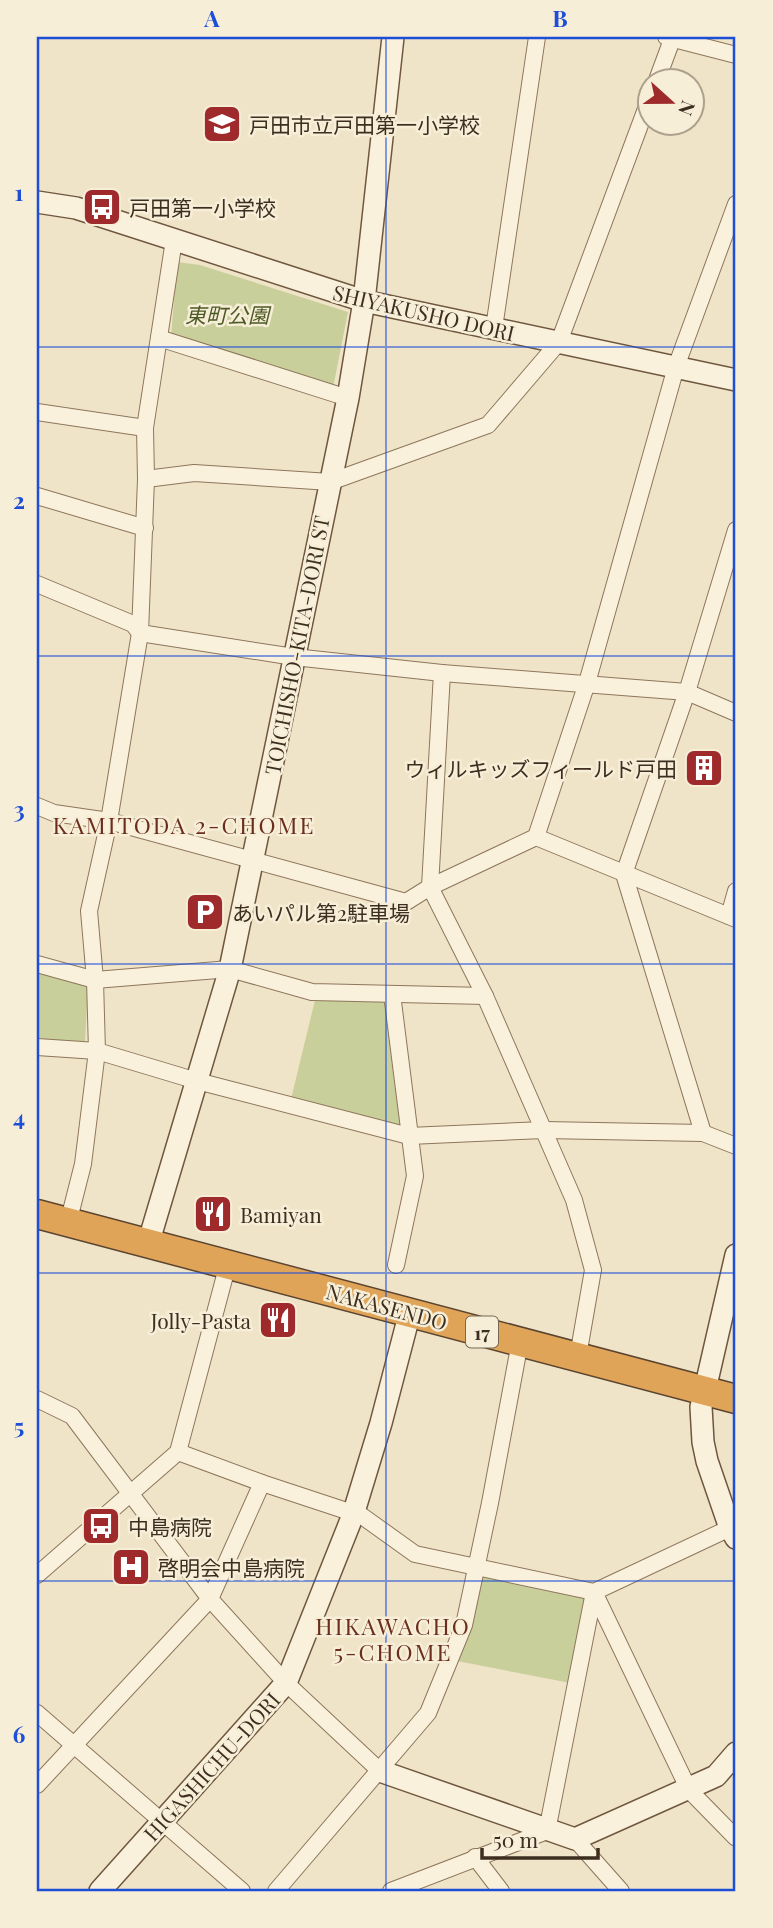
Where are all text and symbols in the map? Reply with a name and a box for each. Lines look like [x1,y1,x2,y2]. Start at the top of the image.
text: A [203,2,220,33]
text: B [552,2,568,33]
north arrow [636,66,706,136]
text: N [673,97,702,120]
school or university icon: 戸田市立戸田第一小学校 [201,103,243,145]
place label: 戸田市立戸田第一小学校 [249,110,480,138]
text: 1 [15,176,24,207]
bus stop icon: 戸田第一小学校 [81,186,123,228]
place label: 戸田第一小学校 [129,193,276,221]
street label: SHIYAKUSHO DORI [330,277,518,347]
park label: 東町公園 [185,300,272,328]
text: 2 [13,484,25,515]
street label: TOICHISHO-KITA-DORI ST [257,513,335,777]
building icon: ウィルキッズフィールド戸田 [683,747,725,789]
place label: ウィルキッズフィールド戸田 [404,754,677,782]
text: 3 [13,793,25,824]
district label: KAMITODA 2-CHOME [53,809,315,840]
parking icon: あいパル第2駐車場 [184,891,226,933]
place label: あいパル第2駐車場 [232,898,410,926]
text: 4 [13,1101,25,1132]
restaurant icon: Bamiyan [192,1193,234,1235]
place label: Bamiyan [240,1200,322,1228]
street label: NAKASENDO [323,1276,451,1336]
restaurant icon: Jolly-Pasta [257,1299,299,1341]
place label: Jolly-Pasta [150,1306,252,1334]
road number: 17 [466,1316,498,1348]
text: 5 [14,1410,24,1441]
bus stop icon: 中島病院 [80,1505,122,1547]
place label: 中島病院 [128,1512,212,1540]
hospital icon: 啓明会中島病院 [110,1546,152,1588]
place label: 啓明会中島病院 [158,1553,305,1581]
district label: HIKAWACHO 5-CHOME [315,1610,471,1667]
street label: HIGASHICHU-DORI [137,1686,285,1846]
text: 6 [13,1718,26,1749]
scale bar [482,1816,598,1860]
text: 50 m [493,1825,539,1853]

